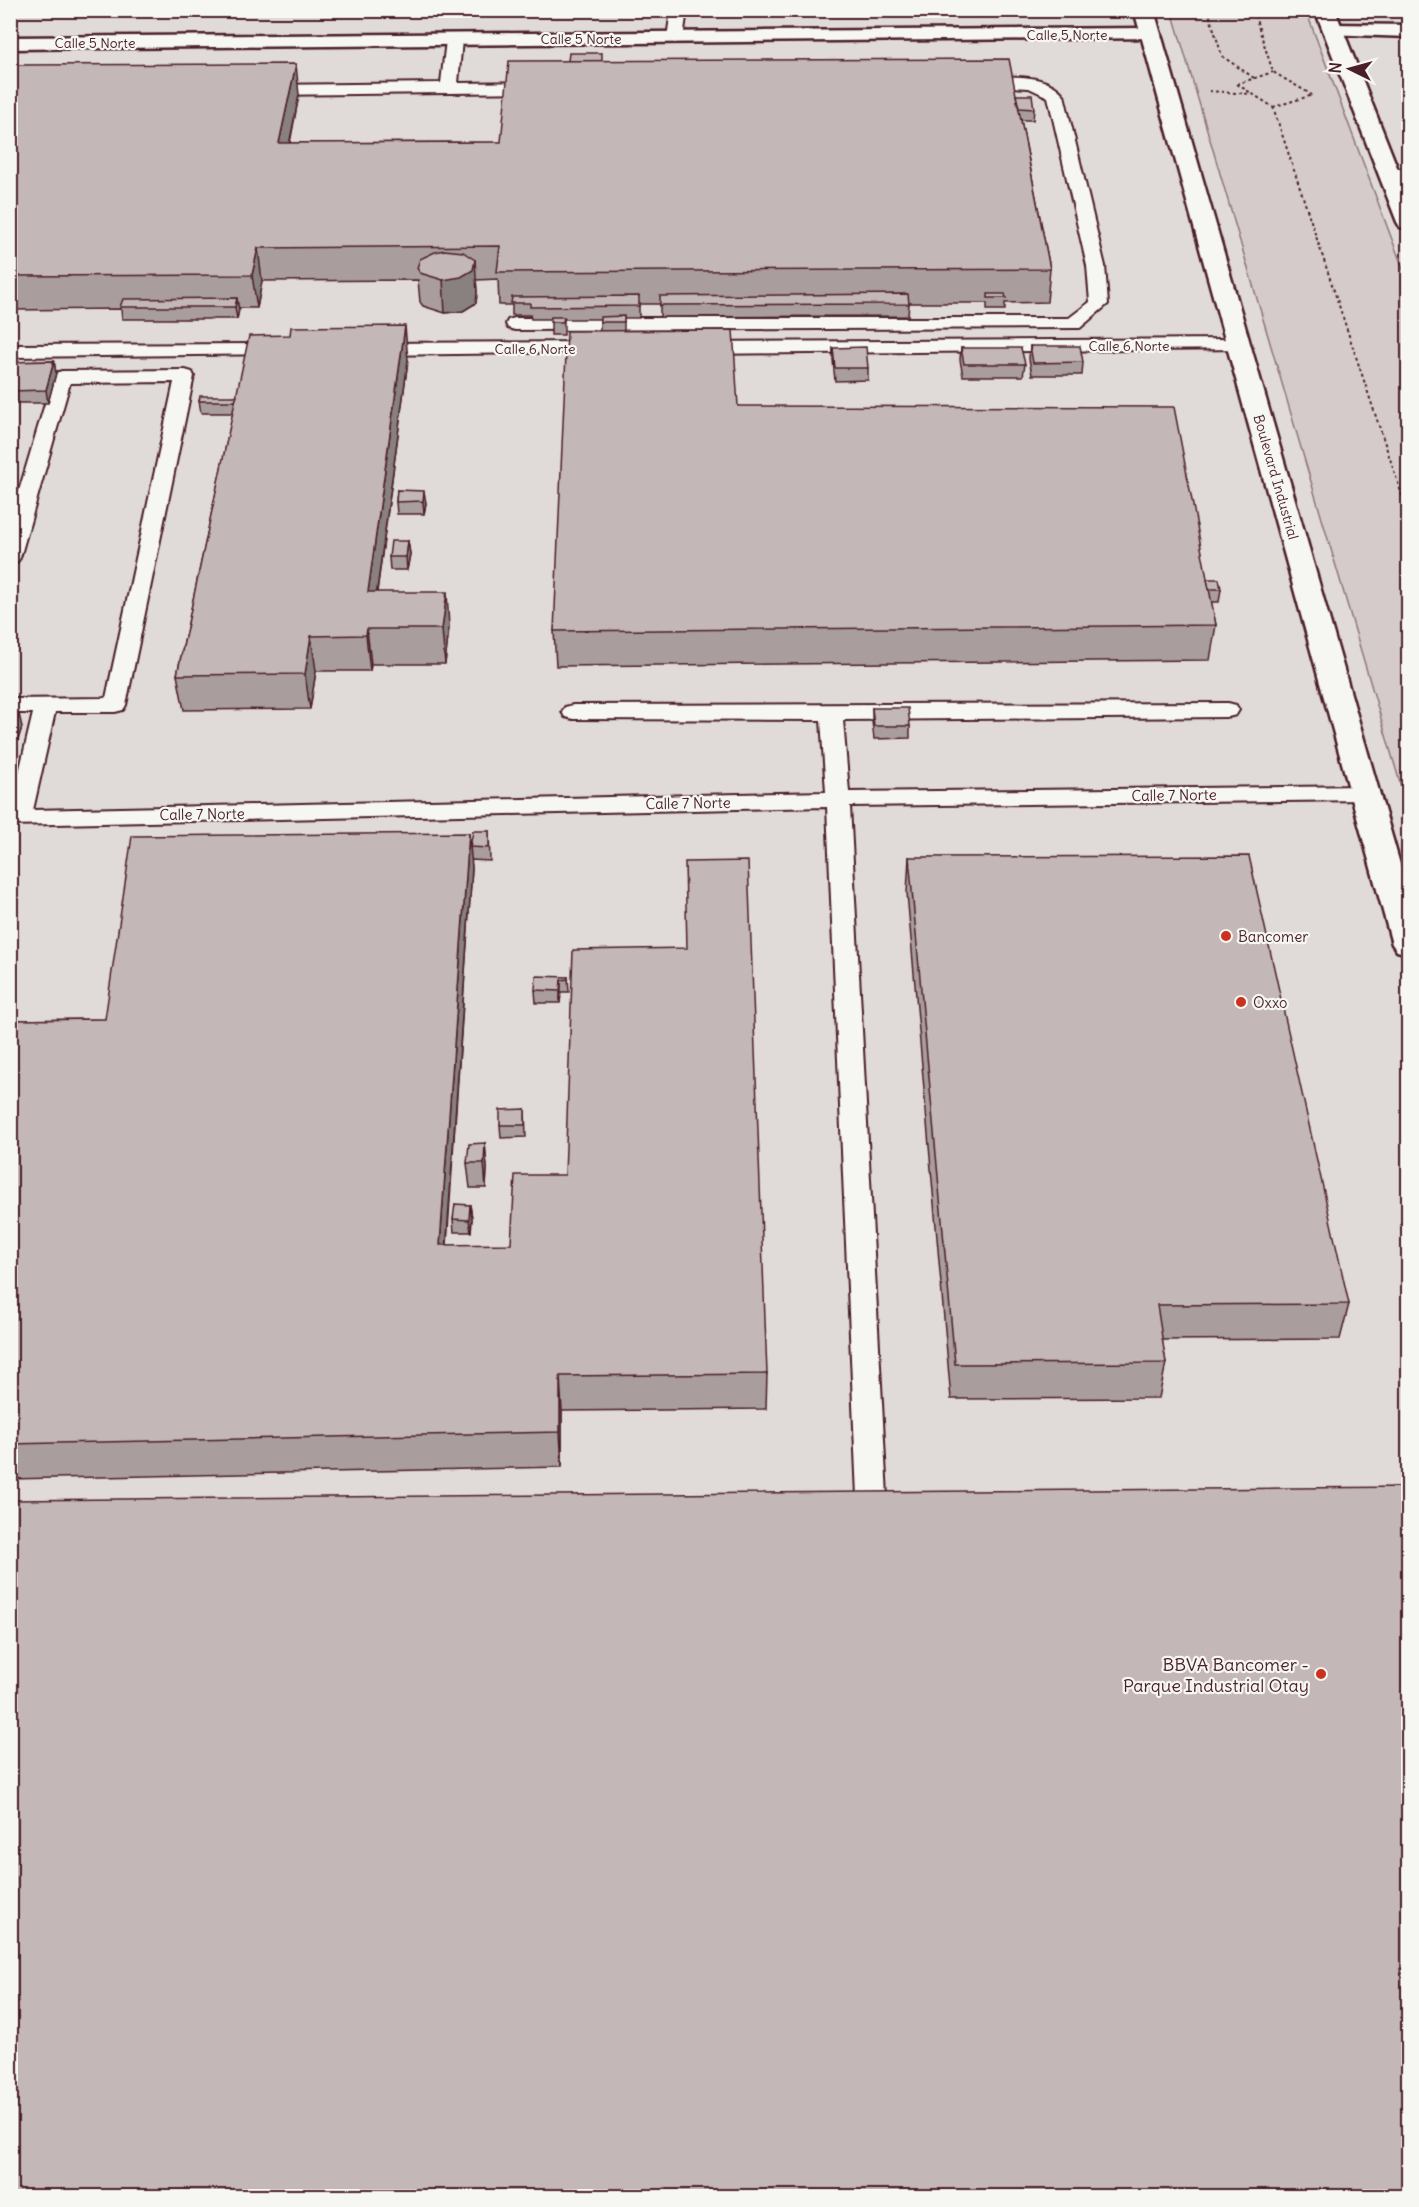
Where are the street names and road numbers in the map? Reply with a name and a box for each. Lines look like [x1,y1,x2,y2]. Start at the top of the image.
street label: Calle 5 Norte [1027,26,1107,44]
street label: Calle 5 Norte [541,30,621,48]
street label: Calle 5 Norte [55,34,135,52]
street label: Calle 6 Norte [1089,337,1169,355]
street label: Calle 6 Norte [495,340,575,358]
street label: Boulevard Industrial [1250,412,1302,542]
street label: Calle 7 Norte [1131,785,1217,805]
street label: Calle 7 Norte [645,793,731,813]
street label: Calle 7 Norte [159,804,245,824]

